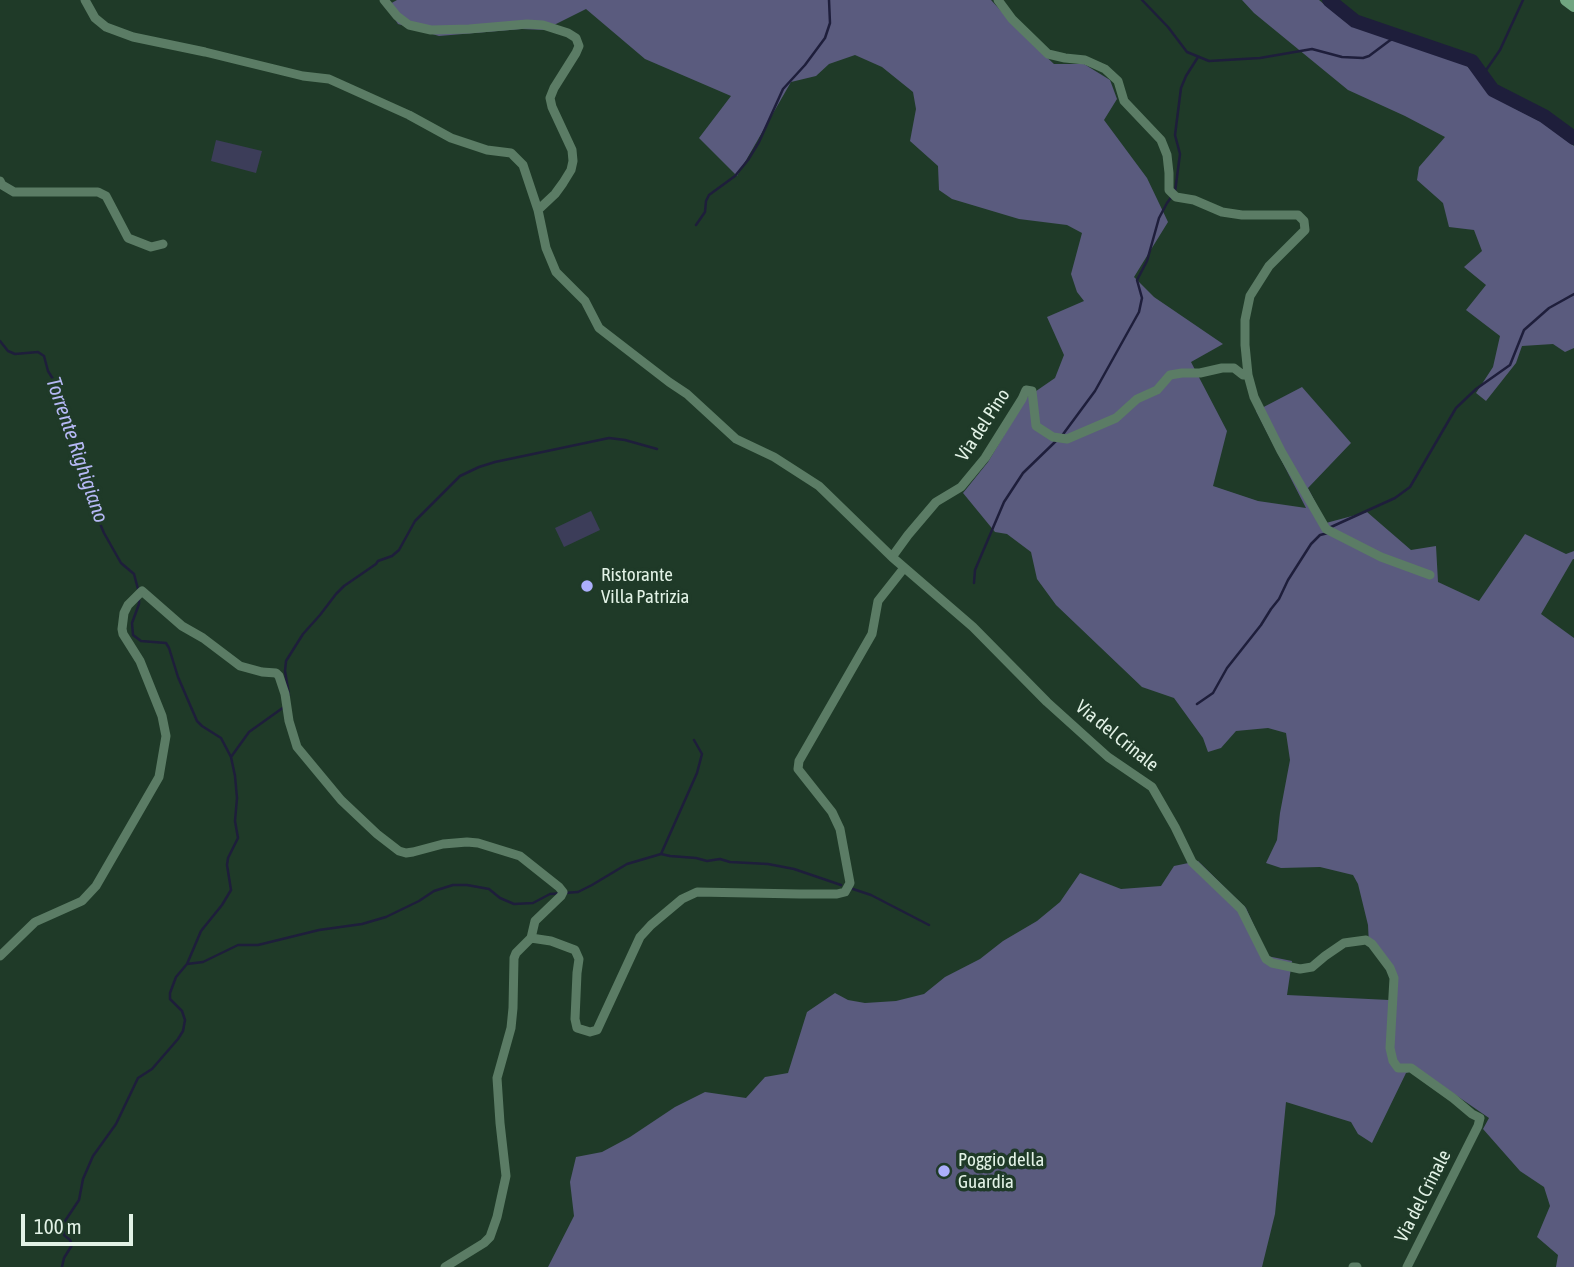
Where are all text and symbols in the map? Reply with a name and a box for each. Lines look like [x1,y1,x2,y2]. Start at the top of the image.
water label: Torrente Righigiano [40,374,114,526]
street label: Via del Pino [951,384,1015,466]
place label: Ristorante Villa Patrizia [601,564,689,608]
marker: Ristorante Villa Patrizia [579,578,595,594]
street label: Via del Crinale [1071,696,1163,776]
street label: Via del Crinale [1390,1146,1456,1246]
place label: Poggio della Guardia [958,1149,1044,1193]
marker: Poggio della Guardia [936,1163,952,1179]
scale bar [24,1200,136,1244]
text: 100 m [34,1214,82,1238]

